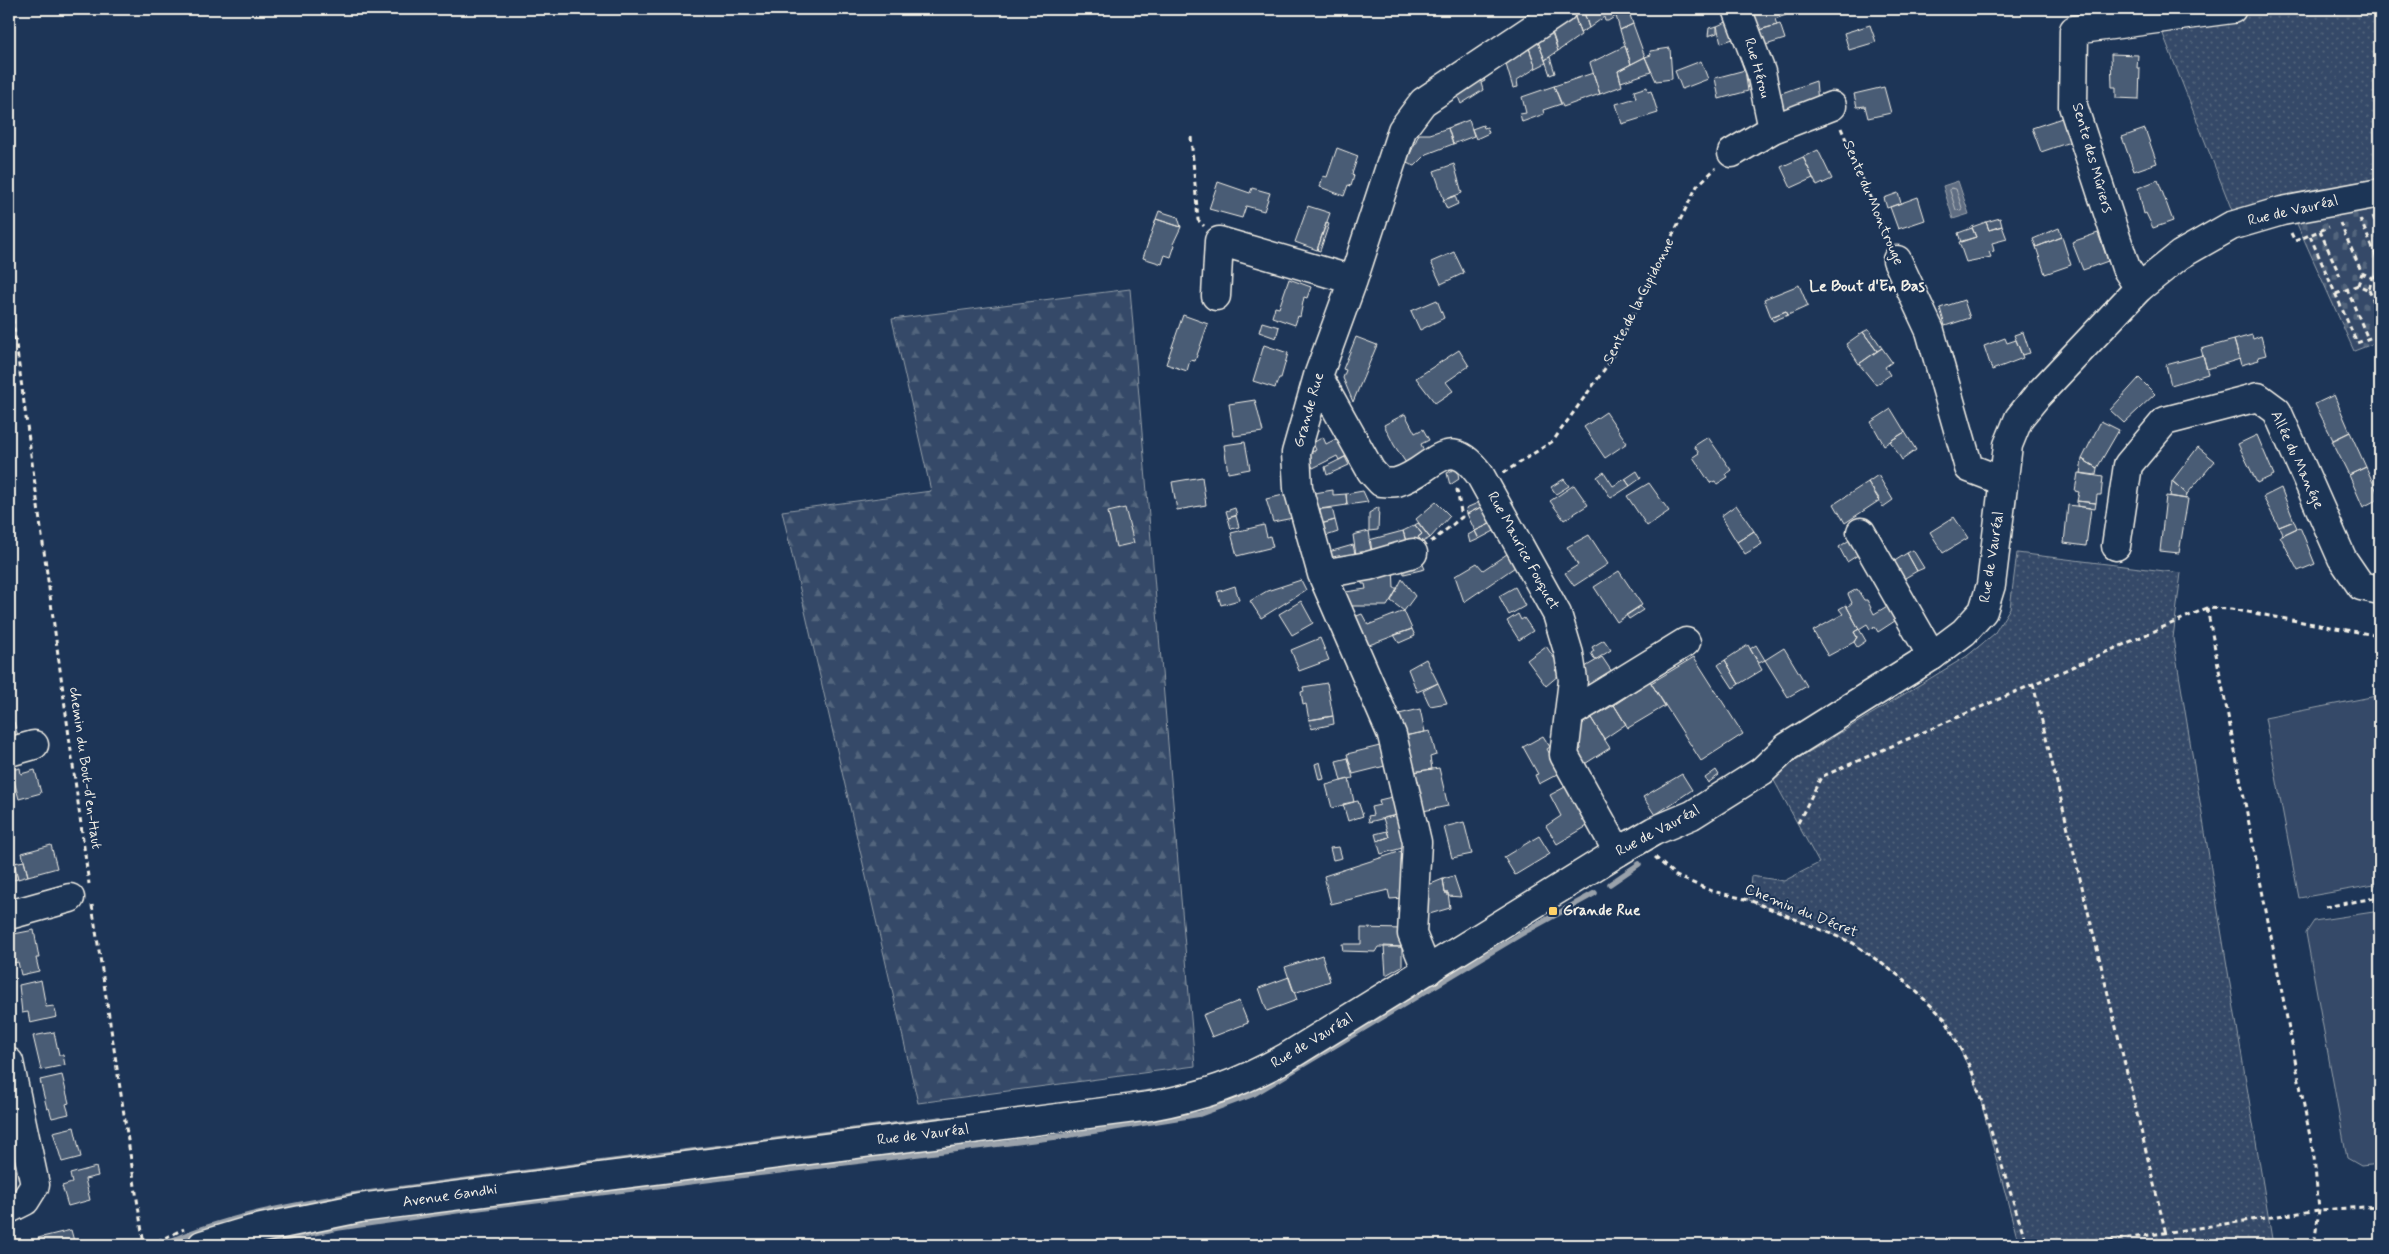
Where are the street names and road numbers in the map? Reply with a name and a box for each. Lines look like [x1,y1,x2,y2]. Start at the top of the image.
street label: Rue Hérou [1739,36,1775,101]
street label: Sente des Mûriers [2067,101,2117,215]
street label: Sente du Montrouge [1838,138,1908,269]
street label: Rue de Vauréal [2246,191,2340,231]
street label: Sente de la Cupidonne [1598,234,1680,368]
street label: Grande Rue [1289,370,1329,450]
street label: Allée du Manége [2265,408,2329,512]
street label: Rue Maurice Fouquet [1482,488,1564,614]
street label: Rue de Vauréal [1975,510,2009,604]
street label: chemin du Bout-d'en-Haut [64,686,106,851]
street label: Rue de Vauréal [1613,800,1703,862]
street label: Chemin du Décret [1742,879,1860,943]
street label: Rue de Vauréal [1267,1009,1357,1073]
street label: Rue de Vauréal [876,1119,970,1151]
street label: Avenue Gandhi [401,1179,499,1213]

